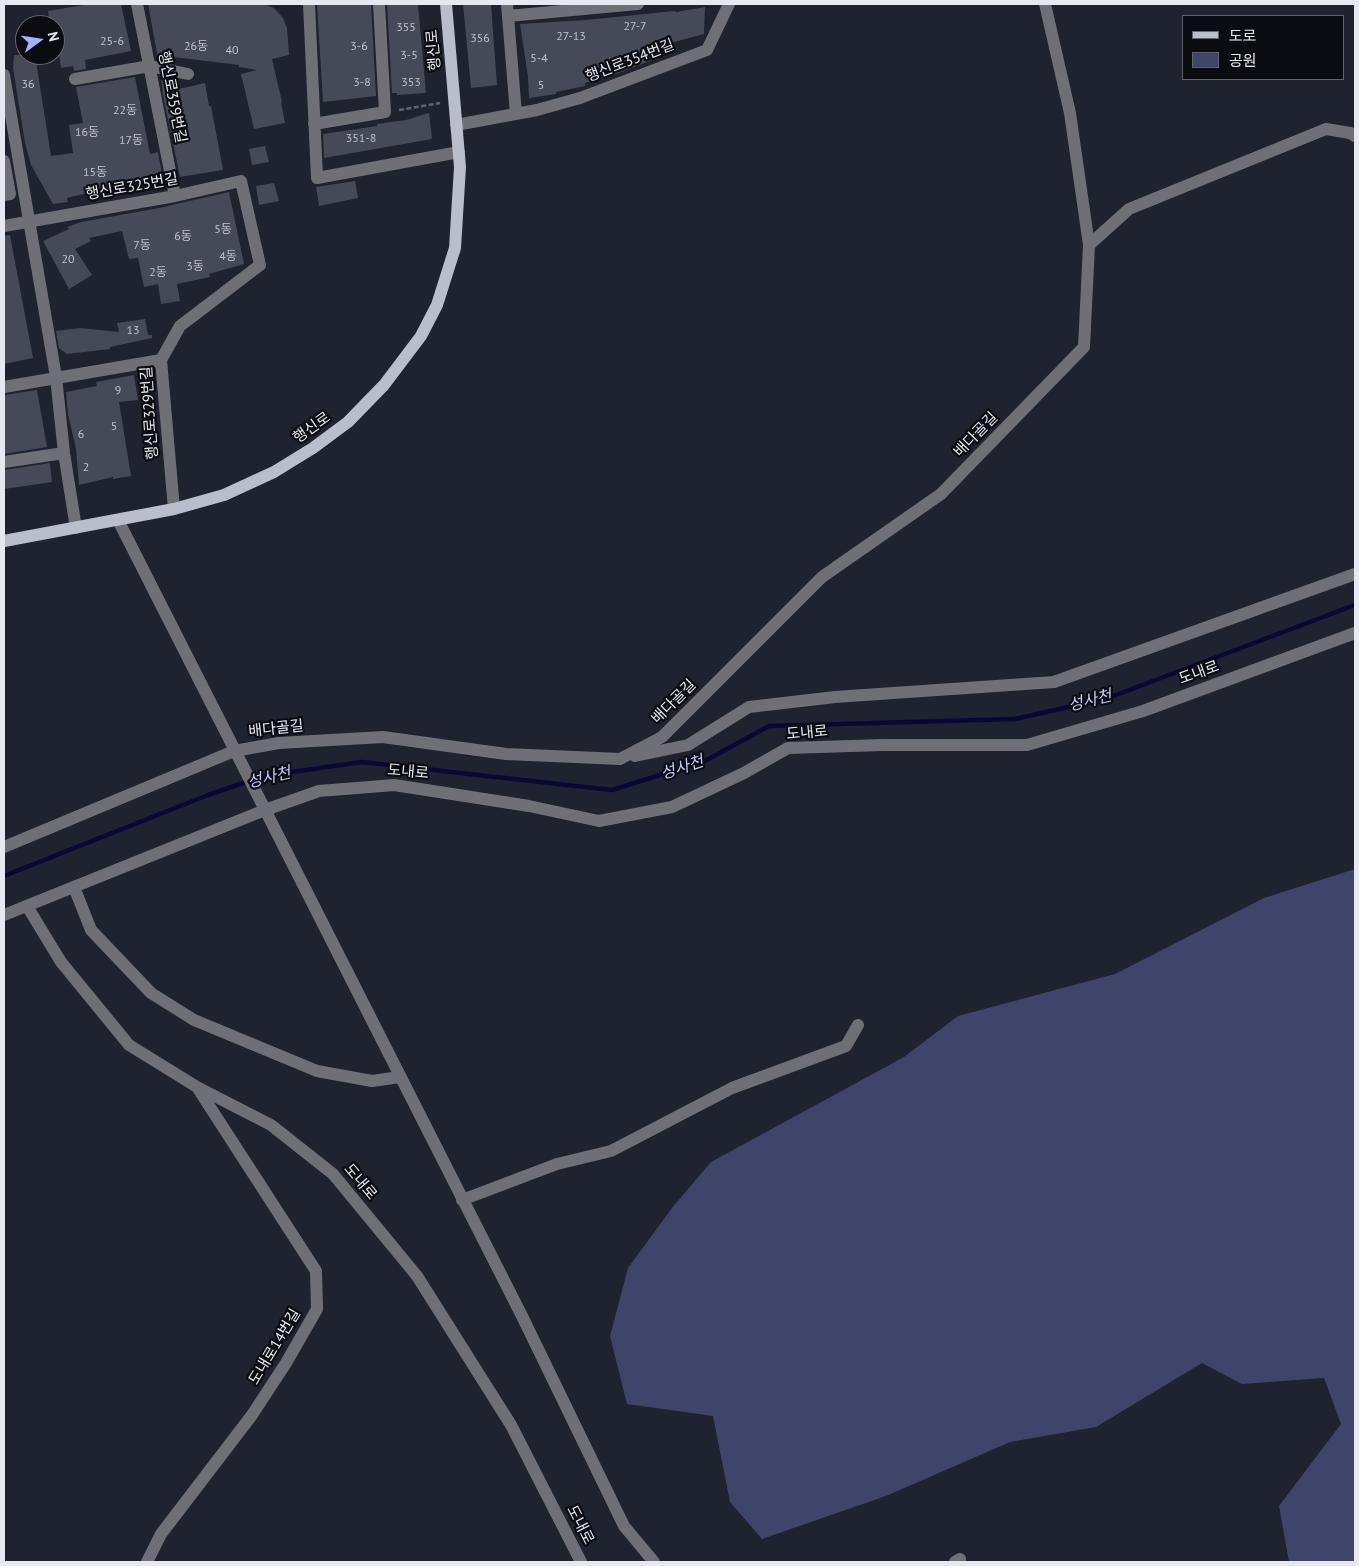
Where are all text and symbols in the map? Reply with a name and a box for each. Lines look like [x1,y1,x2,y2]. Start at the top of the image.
north arrow [15,15,65,65]
legend [1182,15,1344,80]
house number: 27-7 [623,20,647,34]
house number: 355 [396,21,416,35]
text: 도로 [1229,26,1257,45]
street label: 행신로 [423,29,445,71]
text: N [44,30,63,43]
house number: 27-13 [556,30,586,44]
house number: 356 [470,32,490,46]
house number: 25-6 [100,35,124,49]
street label: 행신로354번길 [583,36,677,86]
house number: 26동 [184,40,208,54]
house number: 3-6 [350,40,368,54]
house number: 40 [225,44,239,58]
street label: 행신로359번길 [154,49,190,145]
house number: 3-5 [400,49,418,63]
text: 공원 [1229,51,1257,70]
house number: 5-4 [530,52,548,66]
house number: 3-8 [353,76,371,90]
house number: 353 [401,76,421,90]
house number: 36 [21,78,35,92]
house number: 5 [538,79,544,93]
house number: 22동 [113,104,137,118]
house number: 16동 [75,126,99,140]
house number: 351-8 [346,132,376,146]
house number: 17동 [119,134,143,148]
house number: 15동 [83,166,107,180]
street label: 행신로325번길 [84,170,180,204]
house number: 5동 [214,223,232,237]
house number: 6동 [174,230,192,244]
house number: 7동 [133,239,151,253]
house number: 4동 [219,250,237,264]
house number: 20 [61,253,75,267]
house number: 3동 [186,260,204,274]
house number: 2동 [149,266,167,280]
house number: 13 [126,324,140,338]
street label: 행신로329번길 [138,366,162,460]
house number: 9 [115,384,121,398]
street label: 행신로 [290,409,334,447]
street label: 배다골길 [950,409,1002,461]
house number: 5 [111,420,117,434]
house number: 6 [78,428,84,442]
house number: 2 [83,461,89,475]
street label: 도내로 [1176,657,1222,689]
street label: 배다골길 [648,676,700,728]
water label: 성사천 [1066,686,1114,716]
street label: 배다골길 [248,717,304,741]
street label: 도내로 [786,722,828,744]
water label: 성사천 [658,752,706,784]
street label: 도내로 [387,761,429,783]
water label: 성사천 [245,763,293,793]
street label: 도내로 [340,1160,380,1204]
street label: 도내로14번길 [245,1306,305,1388]
street label: 도내로 [563,1502,597,1548]

